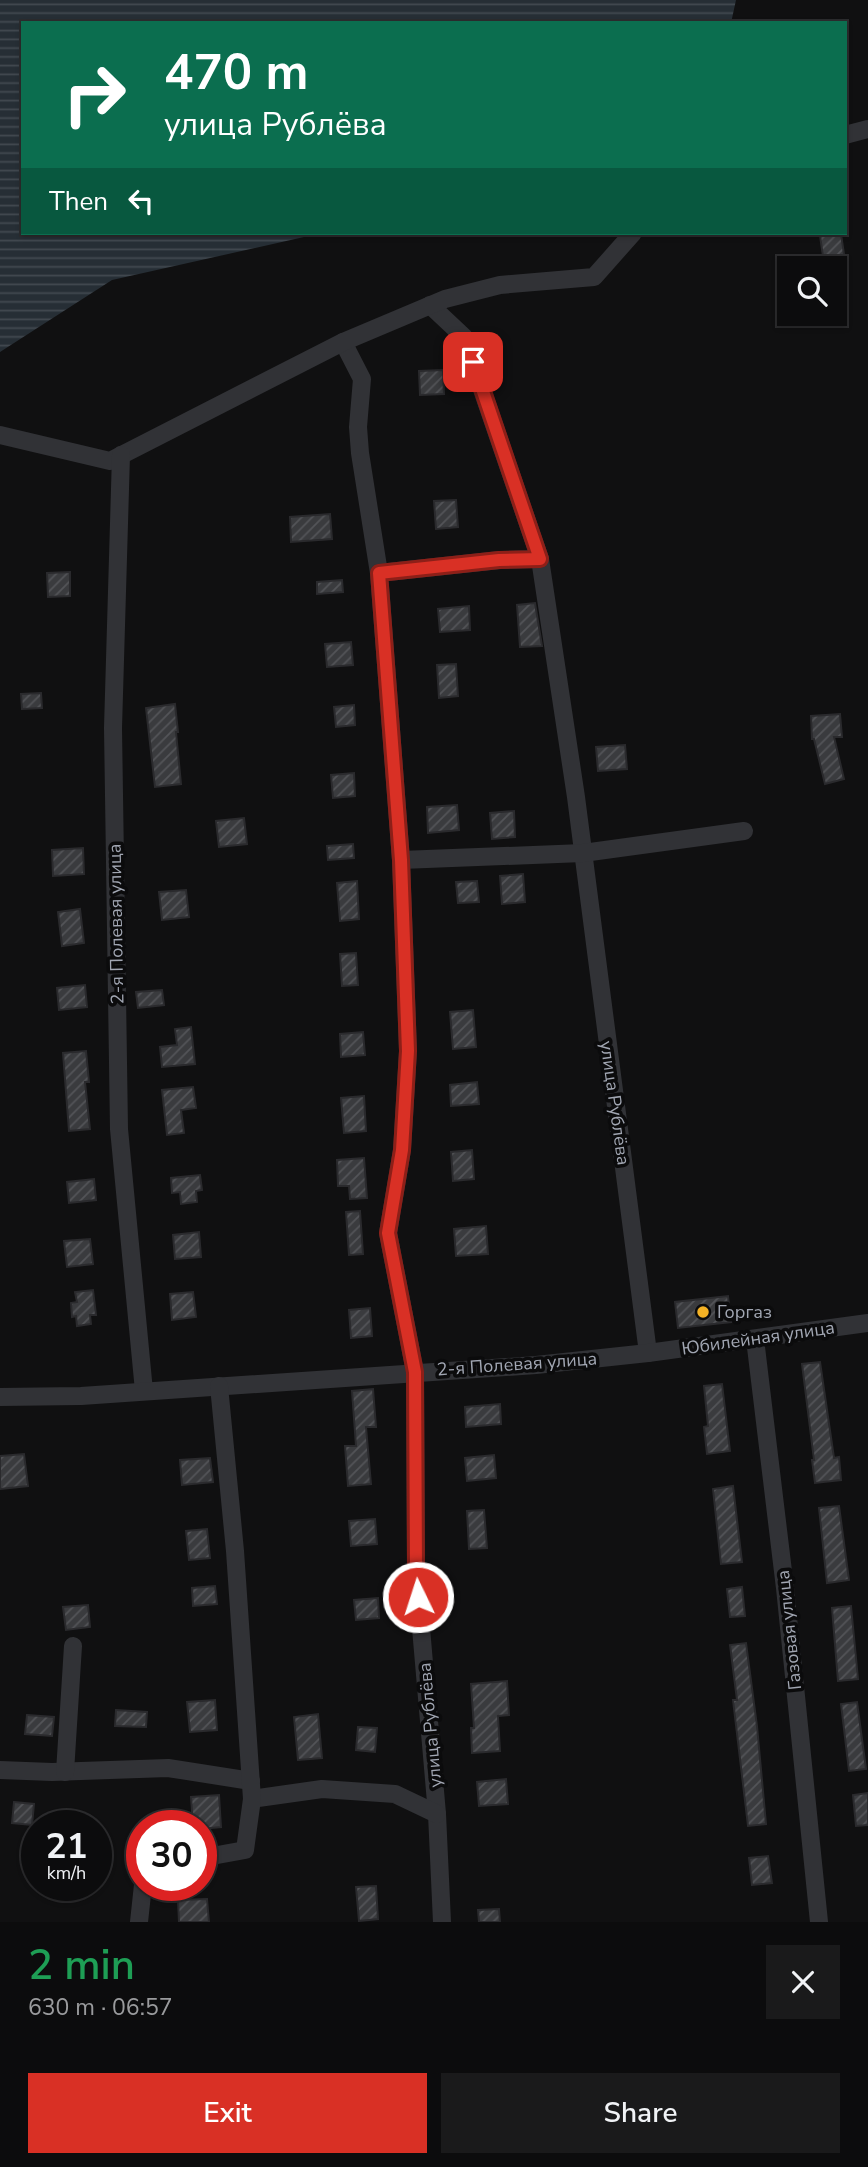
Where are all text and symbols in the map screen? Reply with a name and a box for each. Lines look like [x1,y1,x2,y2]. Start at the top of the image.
text: 470 m [164,39,308,106]
icon: right [49,49,140,140]
text: улица Рублёва [164,103,387,146]
icon: left [122,182,160,220]
text: Then [49,184,108,219]
map controls [777,256,847,326]
button: search [777,256,847,326]
pin [443,332,503,392]
icon: arrive [454,343,492,381]
street label: 2-я Полевая улица [103,844,129,1004]
street label: улица Рублёва [594,1039,636,1167]
place label: Горгаз [717,1300,772,1324]
marker: Горгаз [695,1304,711,1320]
street label: Юбилейная улица [680,1315,836,1361]
street label: 2-я Полевая улица [436,1346,598,1382]
position arrow [381,1560,455,1634]
street label: Газовая улица [771,1569,807,1691]
street label: улица Рублёва [413,1662,447,1788]
speed limit sign: 30 [126,1810,217,1901]
text: 21 [45,1823,88,1870]
text: km/h [47,1861,86,1885]
text: 2 min [28,1937,135,1994]
button: close [766,1945,840,2019]
text: 630 m · 06:57 [28,1992,173,2023]
button: Exit [28,2073,427,2153]
button: Share [441,2073,840,2153]

